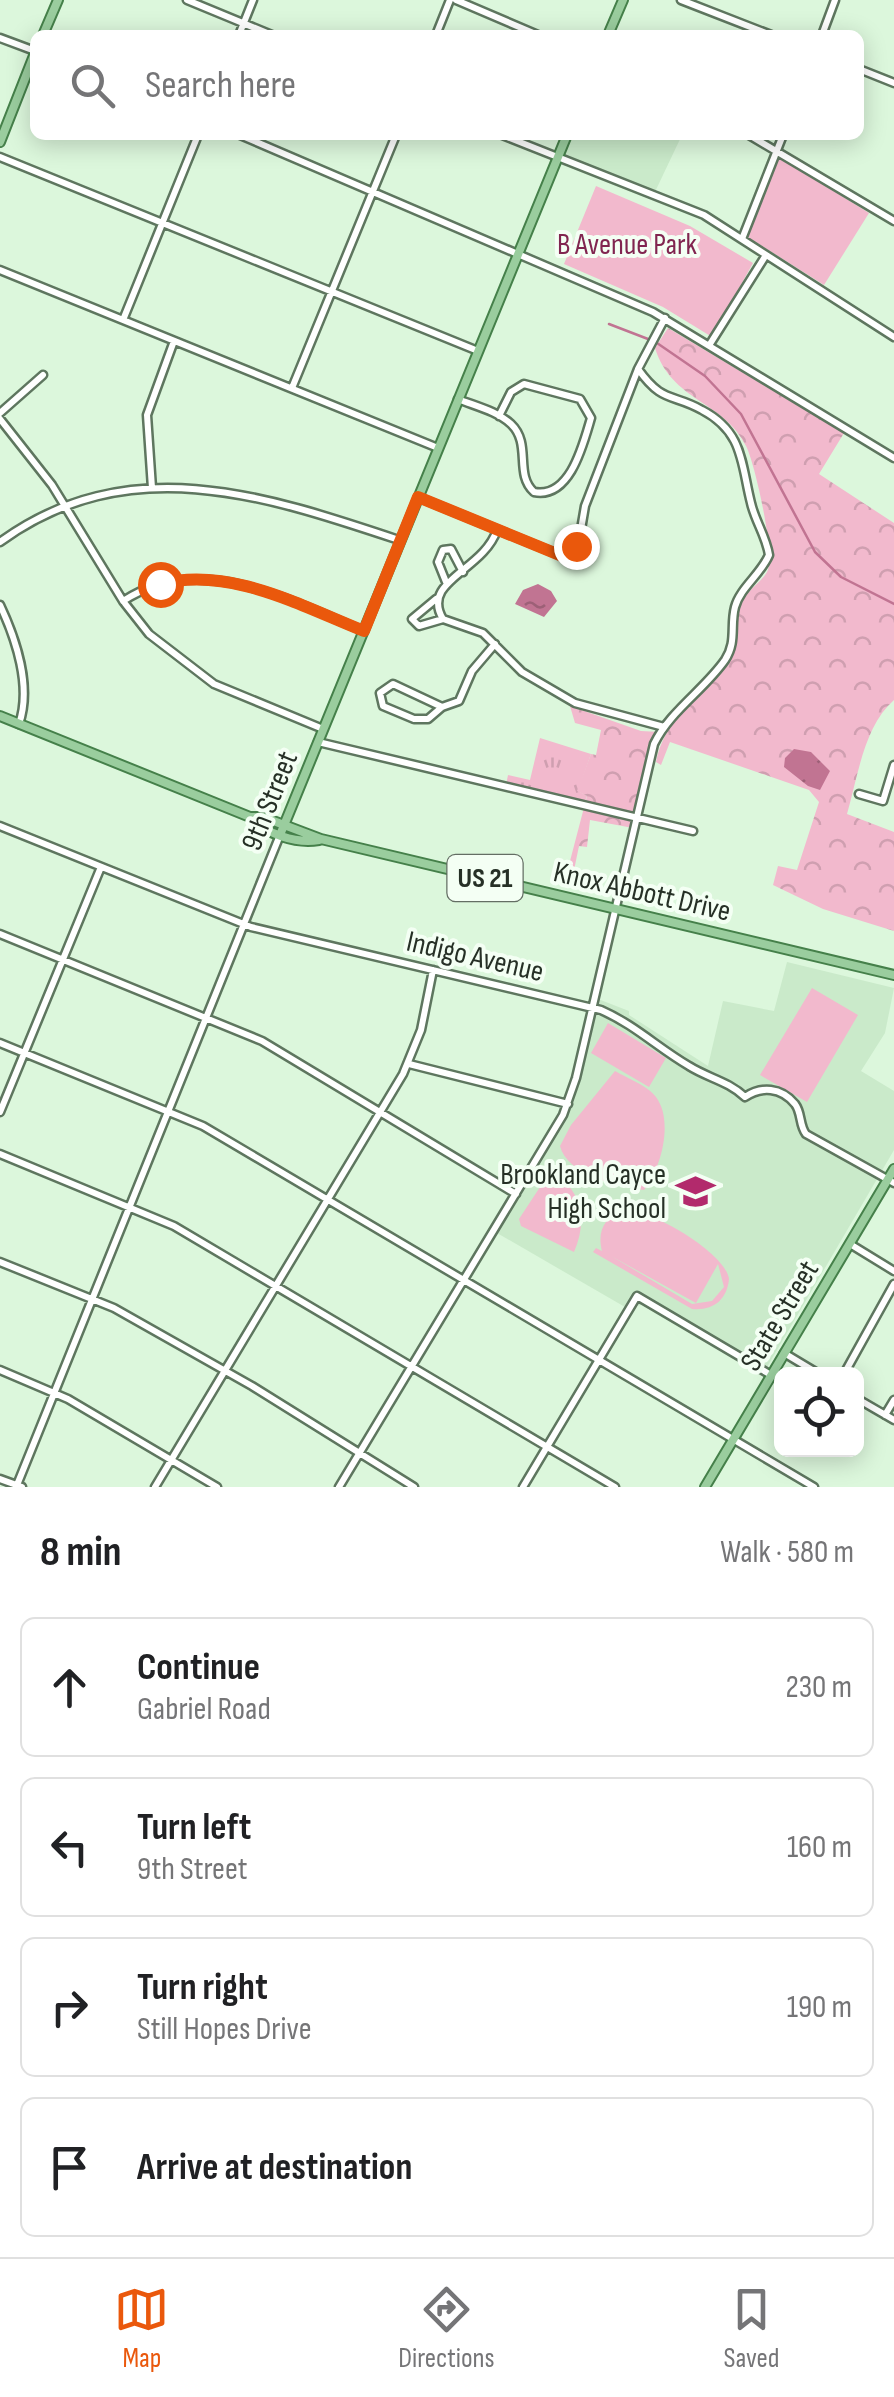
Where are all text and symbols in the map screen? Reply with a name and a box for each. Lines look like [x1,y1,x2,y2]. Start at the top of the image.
search box [30,30,864,140]
icon: search [65,58,120,113]
text: Search here [145,63,296,108]
park label: B Avenue Park [557,227,698,263]
route end [554,524,600,570]
route start [138,562,184,608]
street label: 9th Street [234,746,306,856]
street label: Knox Abbott Drive [550,854,734,930]
road number: US 21 [448,855,522,901]
street label: Indigo Avenue [403,924,547,990]
place label: Brookland Cayce High School [500,1157,666,1227]
school or university icon: Brookland Cayce High School [675,1171,717,1213]
street label: State Street [733,1254,827,1378]
map controls [774,1367,864,1457]
button: locate [774,1367,864,1457]
text: 8 min [40,1527,121,1578]
text: Walk · 580 m [720,1533,854,1572]
text: Continue [137,1645,260,1690]
icon: ahead [42,1660,97,1715]
text: 230 m [785,1668,852,1707]
text: Gabriel Road [137,1690,271,1729]
text: Turn left [137,1805,251,1850]
icon: left [42,1820,97,1875]
text: 160 m [787,1828,852,1867]
text: 9th Street [137,1850,247,1889]
text: Turn right [137,1965,268,2010]
icon: right [42,1980,97,2035]
text: 190 m [787,1988,852,2027]
text: Still Hopes Drive [137,2010,312,2049]
icon: arrive [42,2140,97,2195]
text: Arrive at destination [137,2145,412,2190]
tab: Map [114,2282,169,2375]
tab: Directions [398,2282,495,2375]
tab: Saved [723,2282,780,2375]

